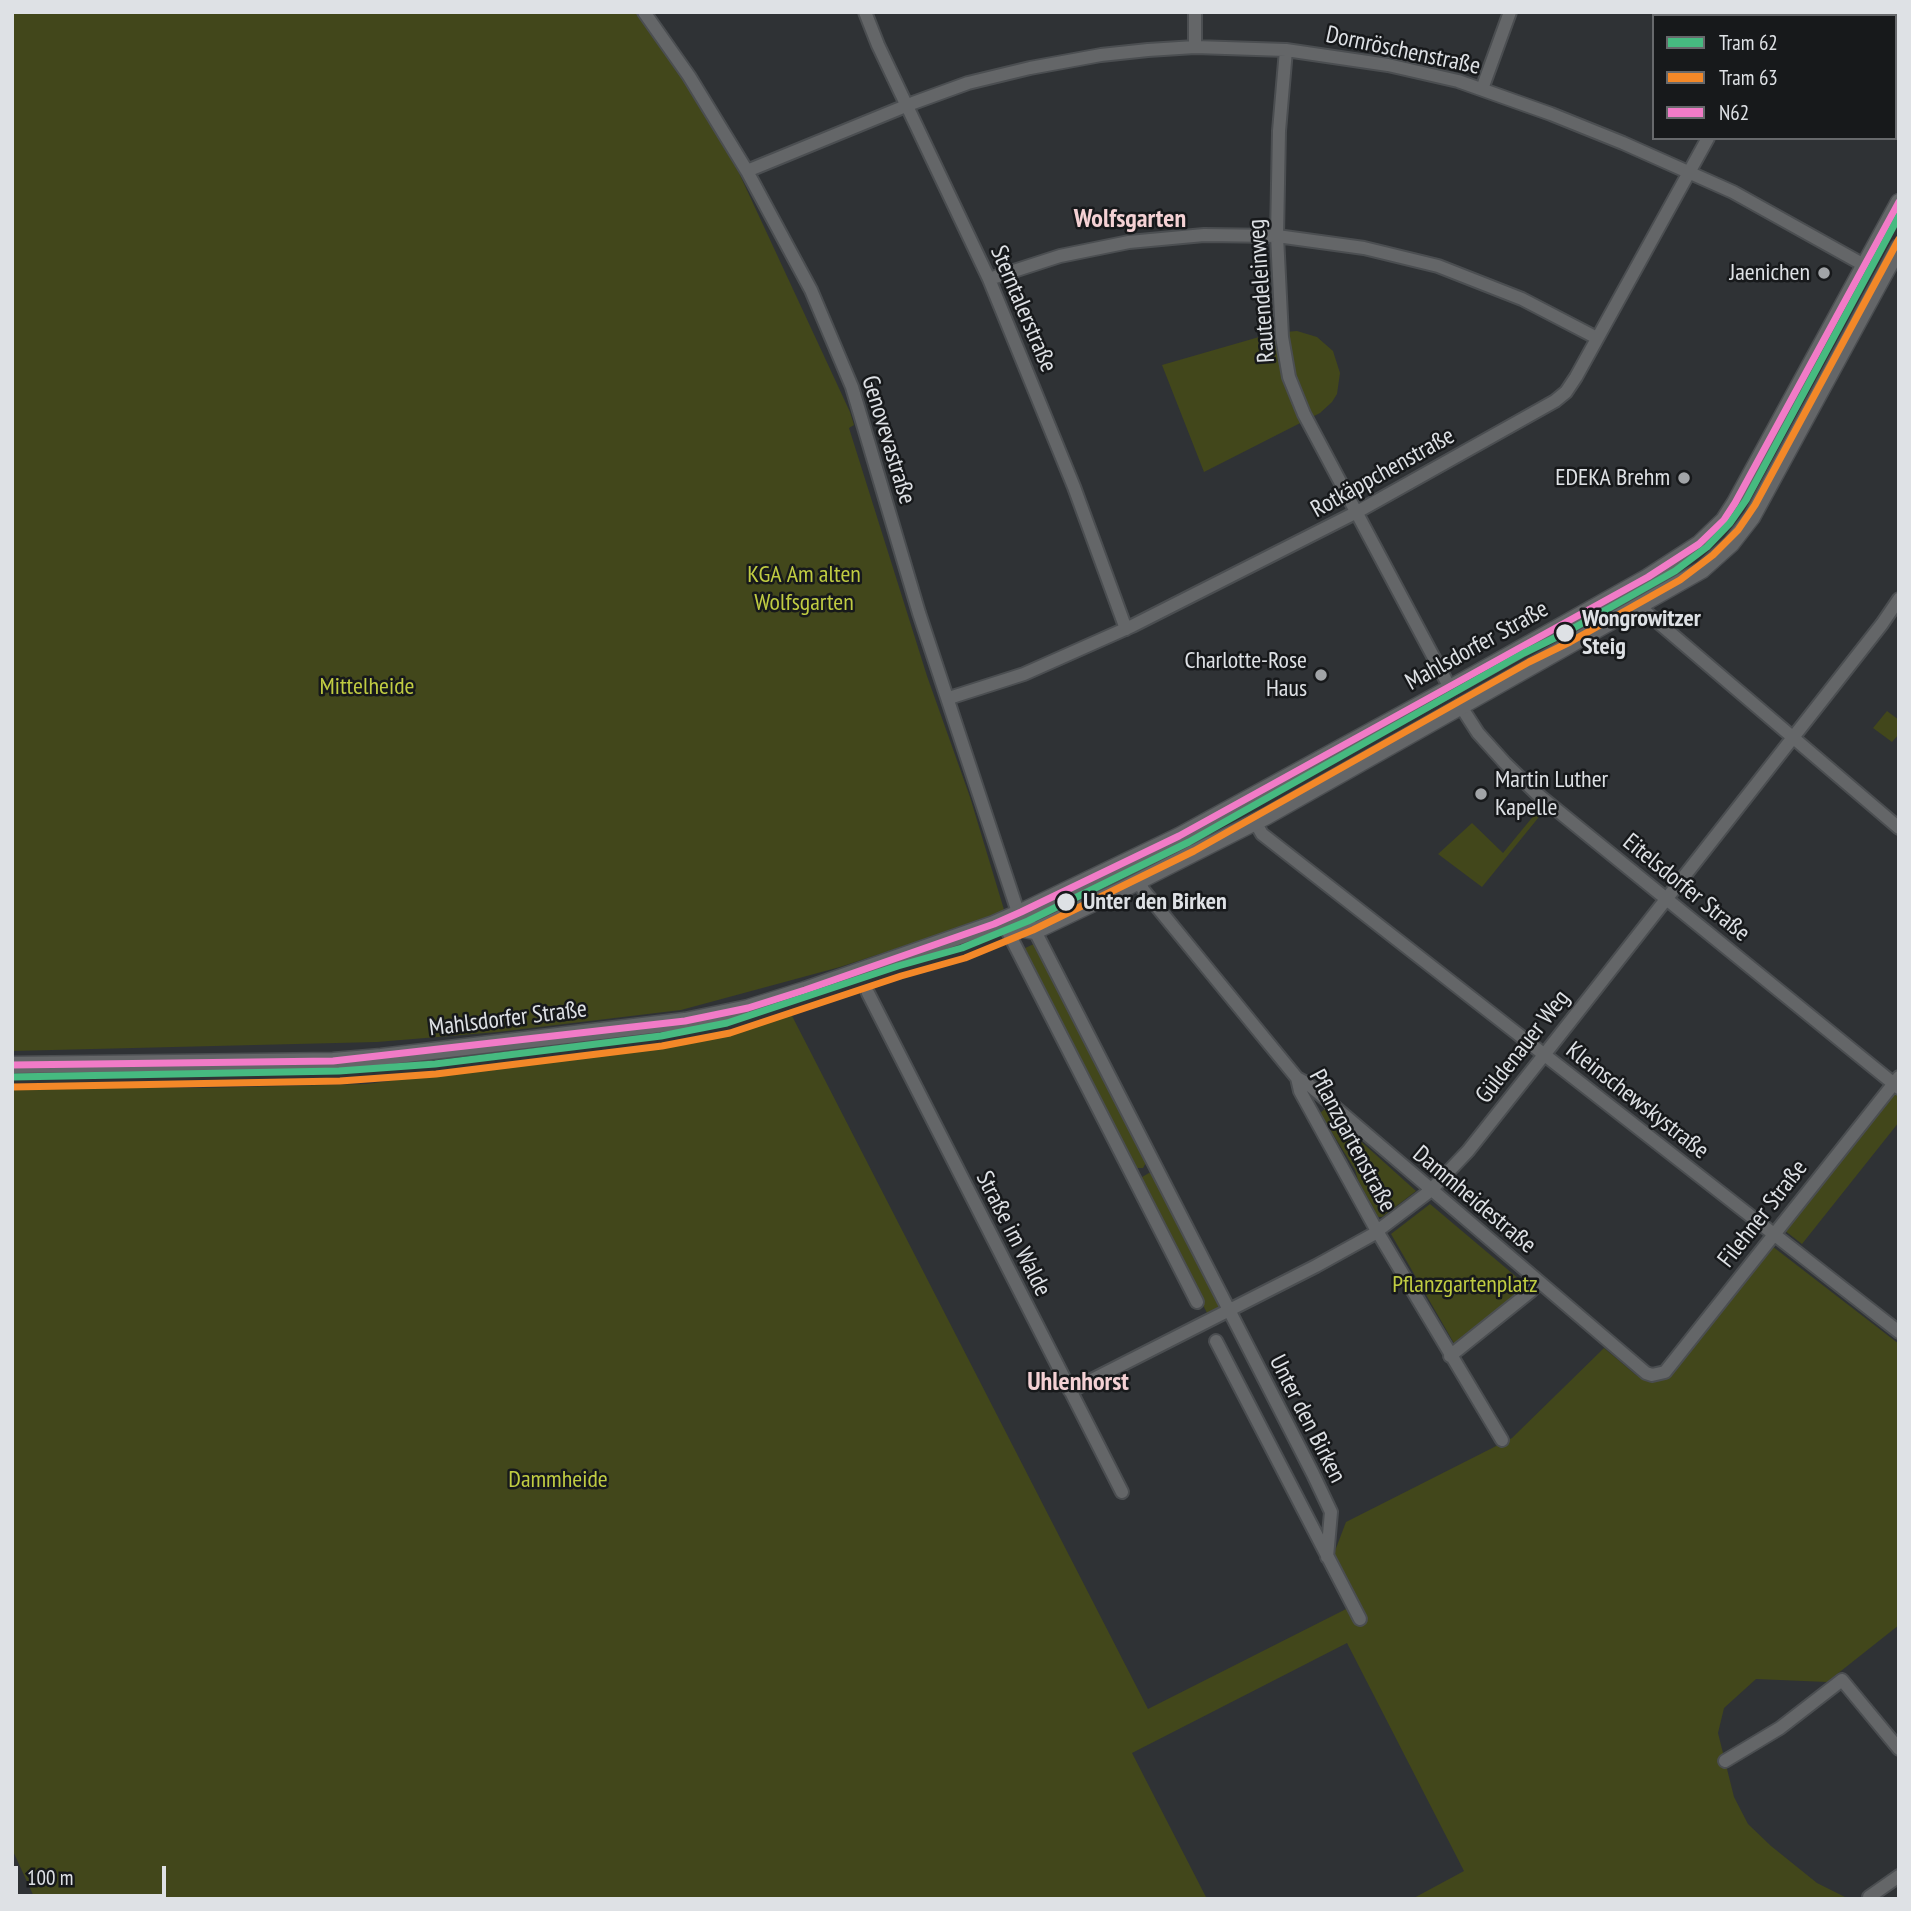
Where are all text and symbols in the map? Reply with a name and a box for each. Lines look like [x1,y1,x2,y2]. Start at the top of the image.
legend [1652,14,1897,140]
street label: Dornröschenstraße [1323,21,1483,81]
text: Tram 62 [1719,29,1778,56]
text: Tram 63 [1719,64,1778,91]
text: N62 [1719,99,1749,126]
district label: Wolfsgarten [1074,204,1186,236]
street label: Rautendeleinweg [1243,218,1281,364]
street label: Sterntalerstraße [983,241,1063,377]
place label: Jaenichen [1729,259,1810,287]
marker: Jaenichen [1816,265,1832,281]
street label: Genovevastraße [855,372,921,508]
street label: Rotkäppchenstraße [1306,422,1460,524]
place label: EDEKA Brehm [1555,464,1670,492]
marker: EDEKA Brehm [1676,470,1692,486]
park label: KGA Am alten Wolfsgarten [747,561,861,617]
street label: Mahlsdorfer Straße [1401,595,1553,697]
place label: Wongrowitzer Steig [1582,605,1701,661]
marker: Wongrowitzer Steig [1554,622,1576,644]
place label: Charlotte-Rose Haus [1184,647,1307,703]
marker: Charlotte-Rose Haus [1313,667,1329,683]
park label: Mittelheide [320,673,414,701]
place label: Martin Luther Kapelle [1495,766,1608,822]
marker: Martin Luther Kapelle [1473,786,1489,802]
street label: Eitelsdorfer Straße [1617,828,1755,948]
place label: Unter den Birken [1083,888,1227,916]
marker: Unter den Birken [1055,891,1077,913]
street label: Güldenauer Weg [1470,985,1576,1109]
street label: Mahlsdorfer Straße [427,995,589,1043]
street label: Kleinschewskystraße [1560,1036,1714,1166]
street label: Pflanzgartenstraße [1302,1065,1402,1217]
street label: Dammheidestraße [1407,1140,1541,1260]
street label: Filehner Straße [1712,1155,1814,1273]
street label: Straße im Walde [969,1167,1057,1301]
park label: Pflanzgartenplatz [1392,1271,1538,1299]
street label: Unter den Birken [1262,1350,1352,1488]
district label: Uhlenhorst [1027,1367,1129,1399]
park label: Dammheide [508,1466,608,1494]
scale bar [18,1852,170,1896]
text: 100 m [27,1864,73,1891]

